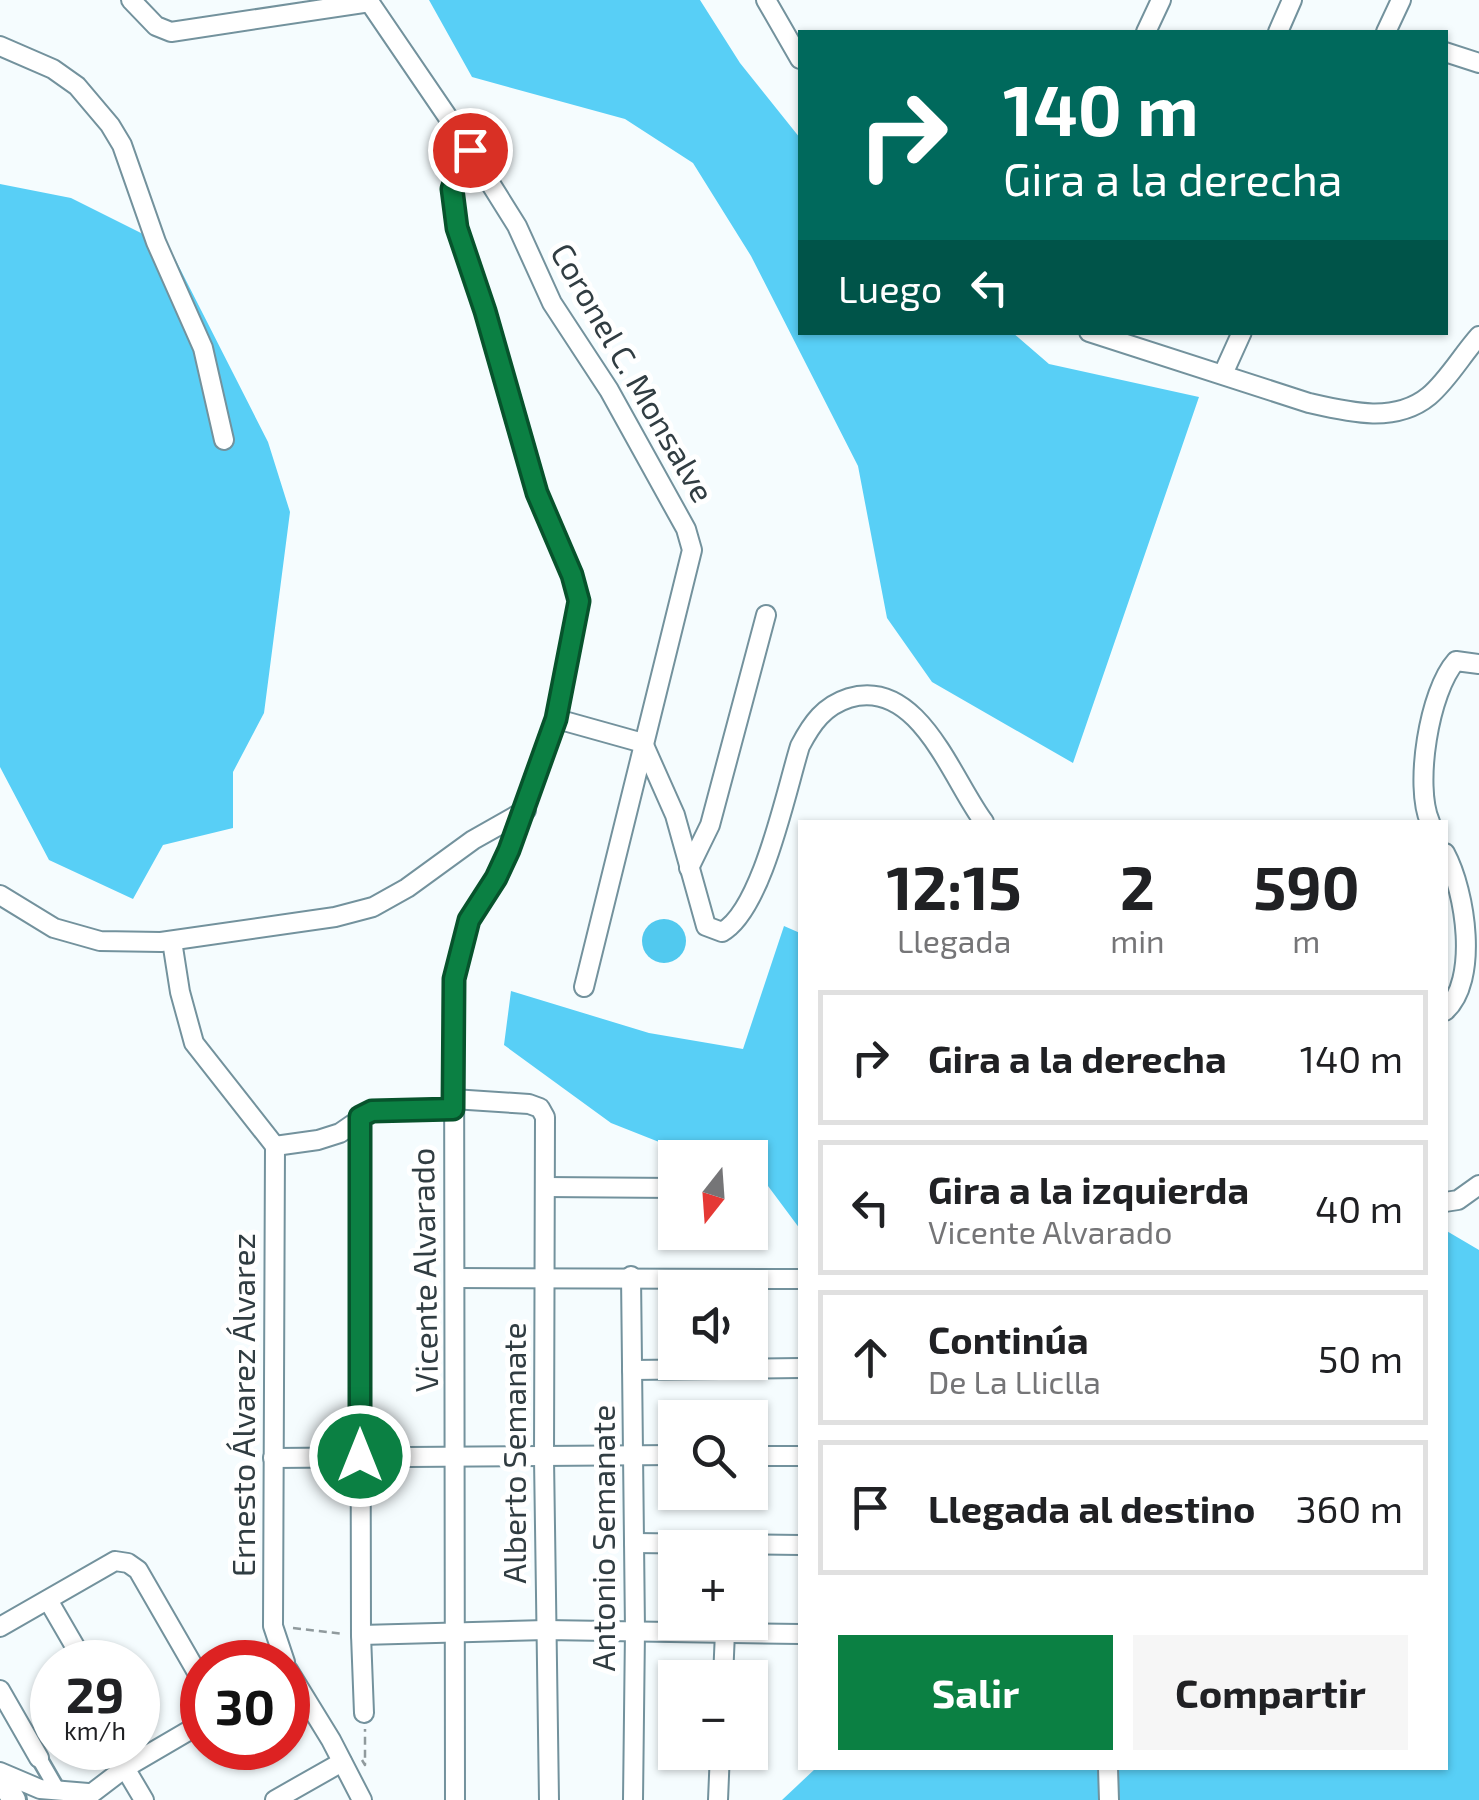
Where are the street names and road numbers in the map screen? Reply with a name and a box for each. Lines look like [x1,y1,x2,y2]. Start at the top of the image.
street label: Coronel C. Monsalve [544,236,723,508]
street label: Vicente Alvarado [402,1148,444,1393]
street label: Ernesto Álvarez Álvarez [223,1233,261,1577]
street label: Alberto Semanate [494,1322,532,1584]
street label: Antonio Semanate [583,1405,621,1671]

